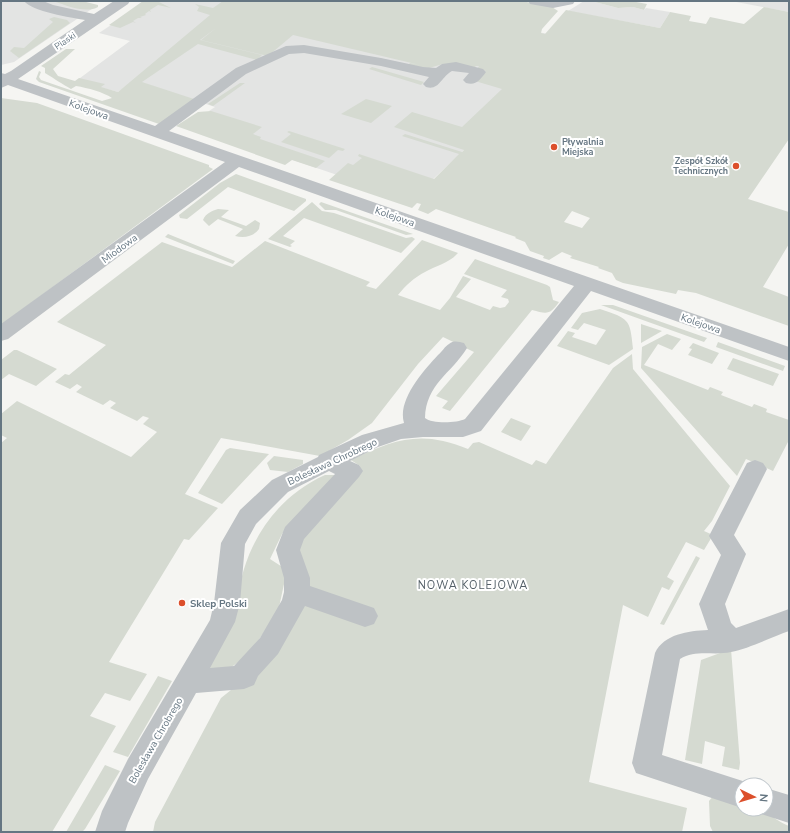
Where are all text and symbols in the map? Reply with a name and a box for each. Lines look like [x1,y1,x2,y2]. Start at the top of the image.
street label: Piaski [52,29,78,53]
street label: Kolejowa [67,96,110,124]
place label: Pływalnia Miejska [562,136,604,158]
marker: Pływalnia Miejska [549,142,559,152]
place label: Zespół Szkół Technicznych [673,155,728,177]
marker: Zespół Szkół Technicznych [731,161,741,171]
street label: Kolejowa [373,204,417,230]
street label: Miodowa [99,231,140,267]
street label: Kolejowa [679,311,723,337]
street label: Bolesława Chrobrego [285,435,380,489]
district label: NOWA KOLEJOWA [418,578,528,593]
place label: Sklep Polski [190,597,247,611]
marker: Sklep Polski [177,598,187,608]
street label: Bolesława Chrobrego [125,694,186,786]
north arrow [734,777,774,817]
text: N [756,793,771,803]

